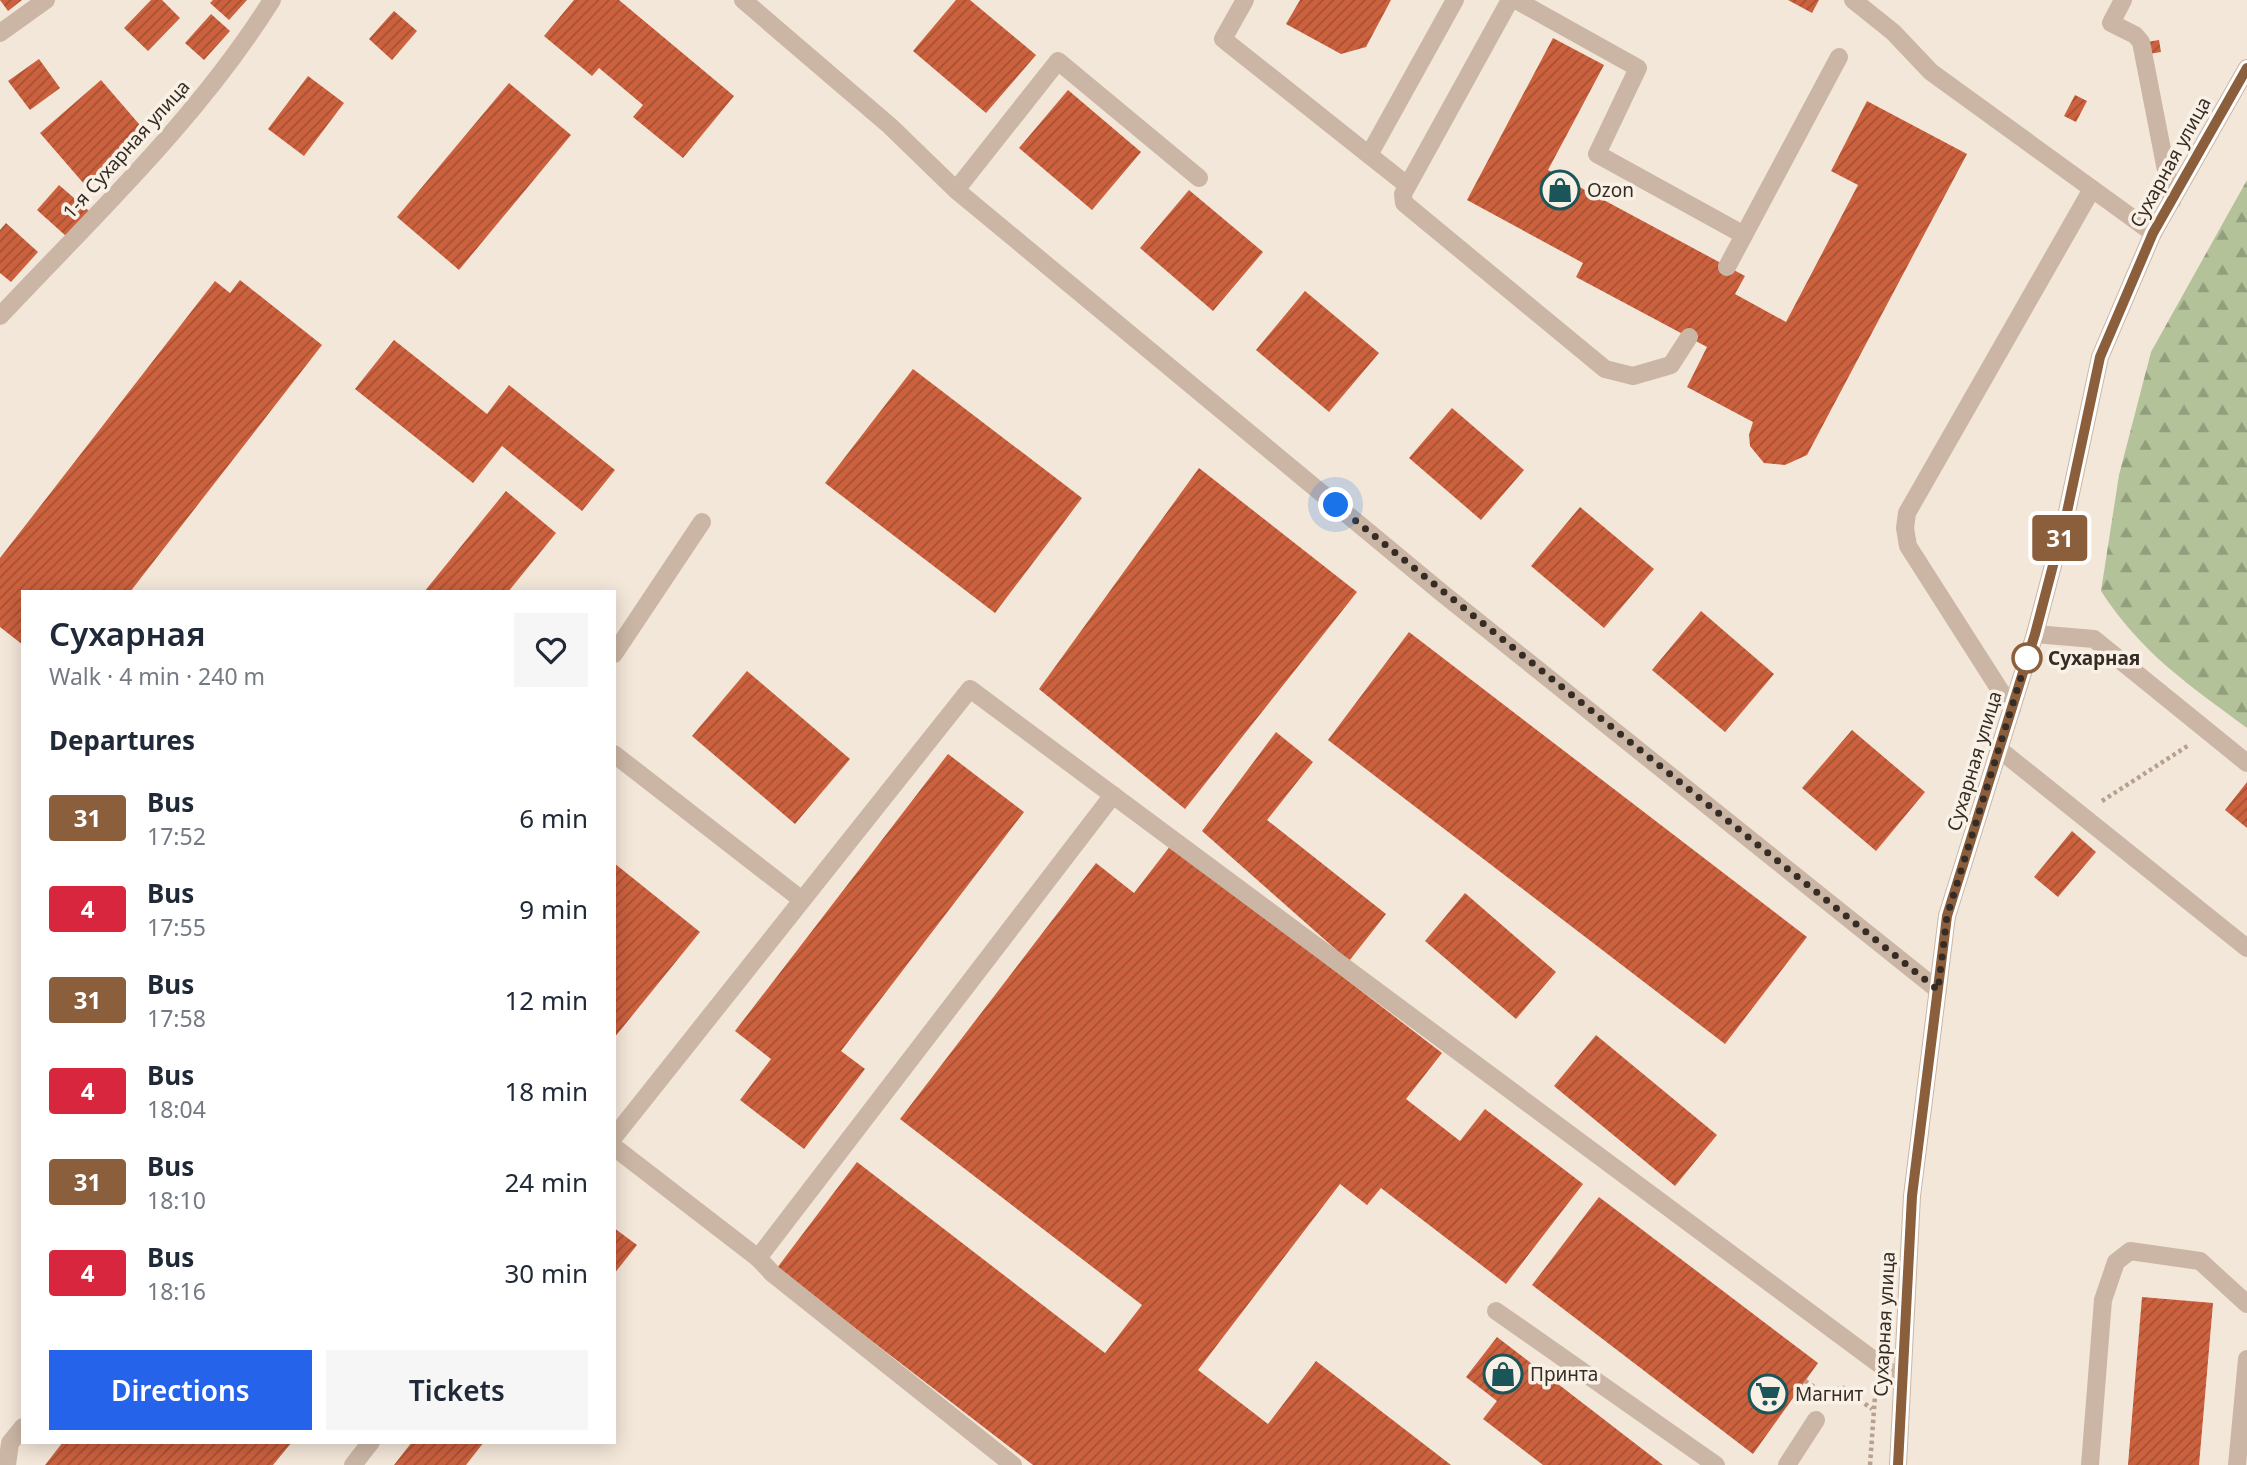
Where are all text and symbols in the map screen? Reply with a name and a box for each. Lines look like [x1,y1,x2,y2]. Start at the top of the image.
street label: 1-я Сухарная улица [57,74,195,224]
street label: Сухарная улица [2123,92,2217,232]
shop icon: Ozon [1539,169,1581,211]
place label: Ozon [1587,177,1634,203]
your location [1318,487,1353,522]
line badge: 31 [2028,515,2092,561]
text: 31 [2046,521,2074,554]
text: Сухарная [49,611,206,656]
button: heart [514,613,588,687]
marker: Сухарная [2012,643,2042,673]
place label: Сухарная [2048,645,2140,671]
text: Walk · 4 min · 240 m [49,660,265,692]
street label: Сухарная улица [1940,688,2008,834]
text: Departures [49,722,195,758]
text: Bus [147,784,194,820]
text: 6 min [519,800,588,836]
text: 31 [74,801,101,834]
text: 17:52 [147,820,206,852]
text: Bus [147,875,194,911]
text: 9 min [519,891,588,927]
text: 4 [81,892,94,925]
text: 17:55 [147,911,206,943]
text: Bus [147,966,194,1002]
text: 12 min [504,982,588,1018]
text: 31 [74,983,101,1016]
text: 17:58 [147,1002,206,1034]
text: Bus [147,1057,194,1093]
text: 18 min [504,1073,588,1109]
text: 4 [81,1074,94,1107]
text: 18:04 [147,1093,206,1125]
text: Bus [147,1148,194,1184]
text: 24 min [504,1164,588,1200]
text: 31 [74,1165,101,1198]
text: 18:10 [147,1184,206,1216]
text: Bus [147,1239,194,1275]
street label: Сухарная улица [1867,1251,1901,1397]
text: 30 min [504,1255,588,1291]
text: 4 [81,1256,94,1289]
text: 18:16 [147,1275,206,1307]
button: Directions [49,1350,312,1430]
button: Tickets [326,1350,588,1430]
shop icon: Принта [1482,1353,1524,1395]
place label: Принта [1530,1361,1598,1387]
supermarket icon: Магнит [1747,1373,1789,1415]
place label: Магнит [1795,1381,1864,1407]

